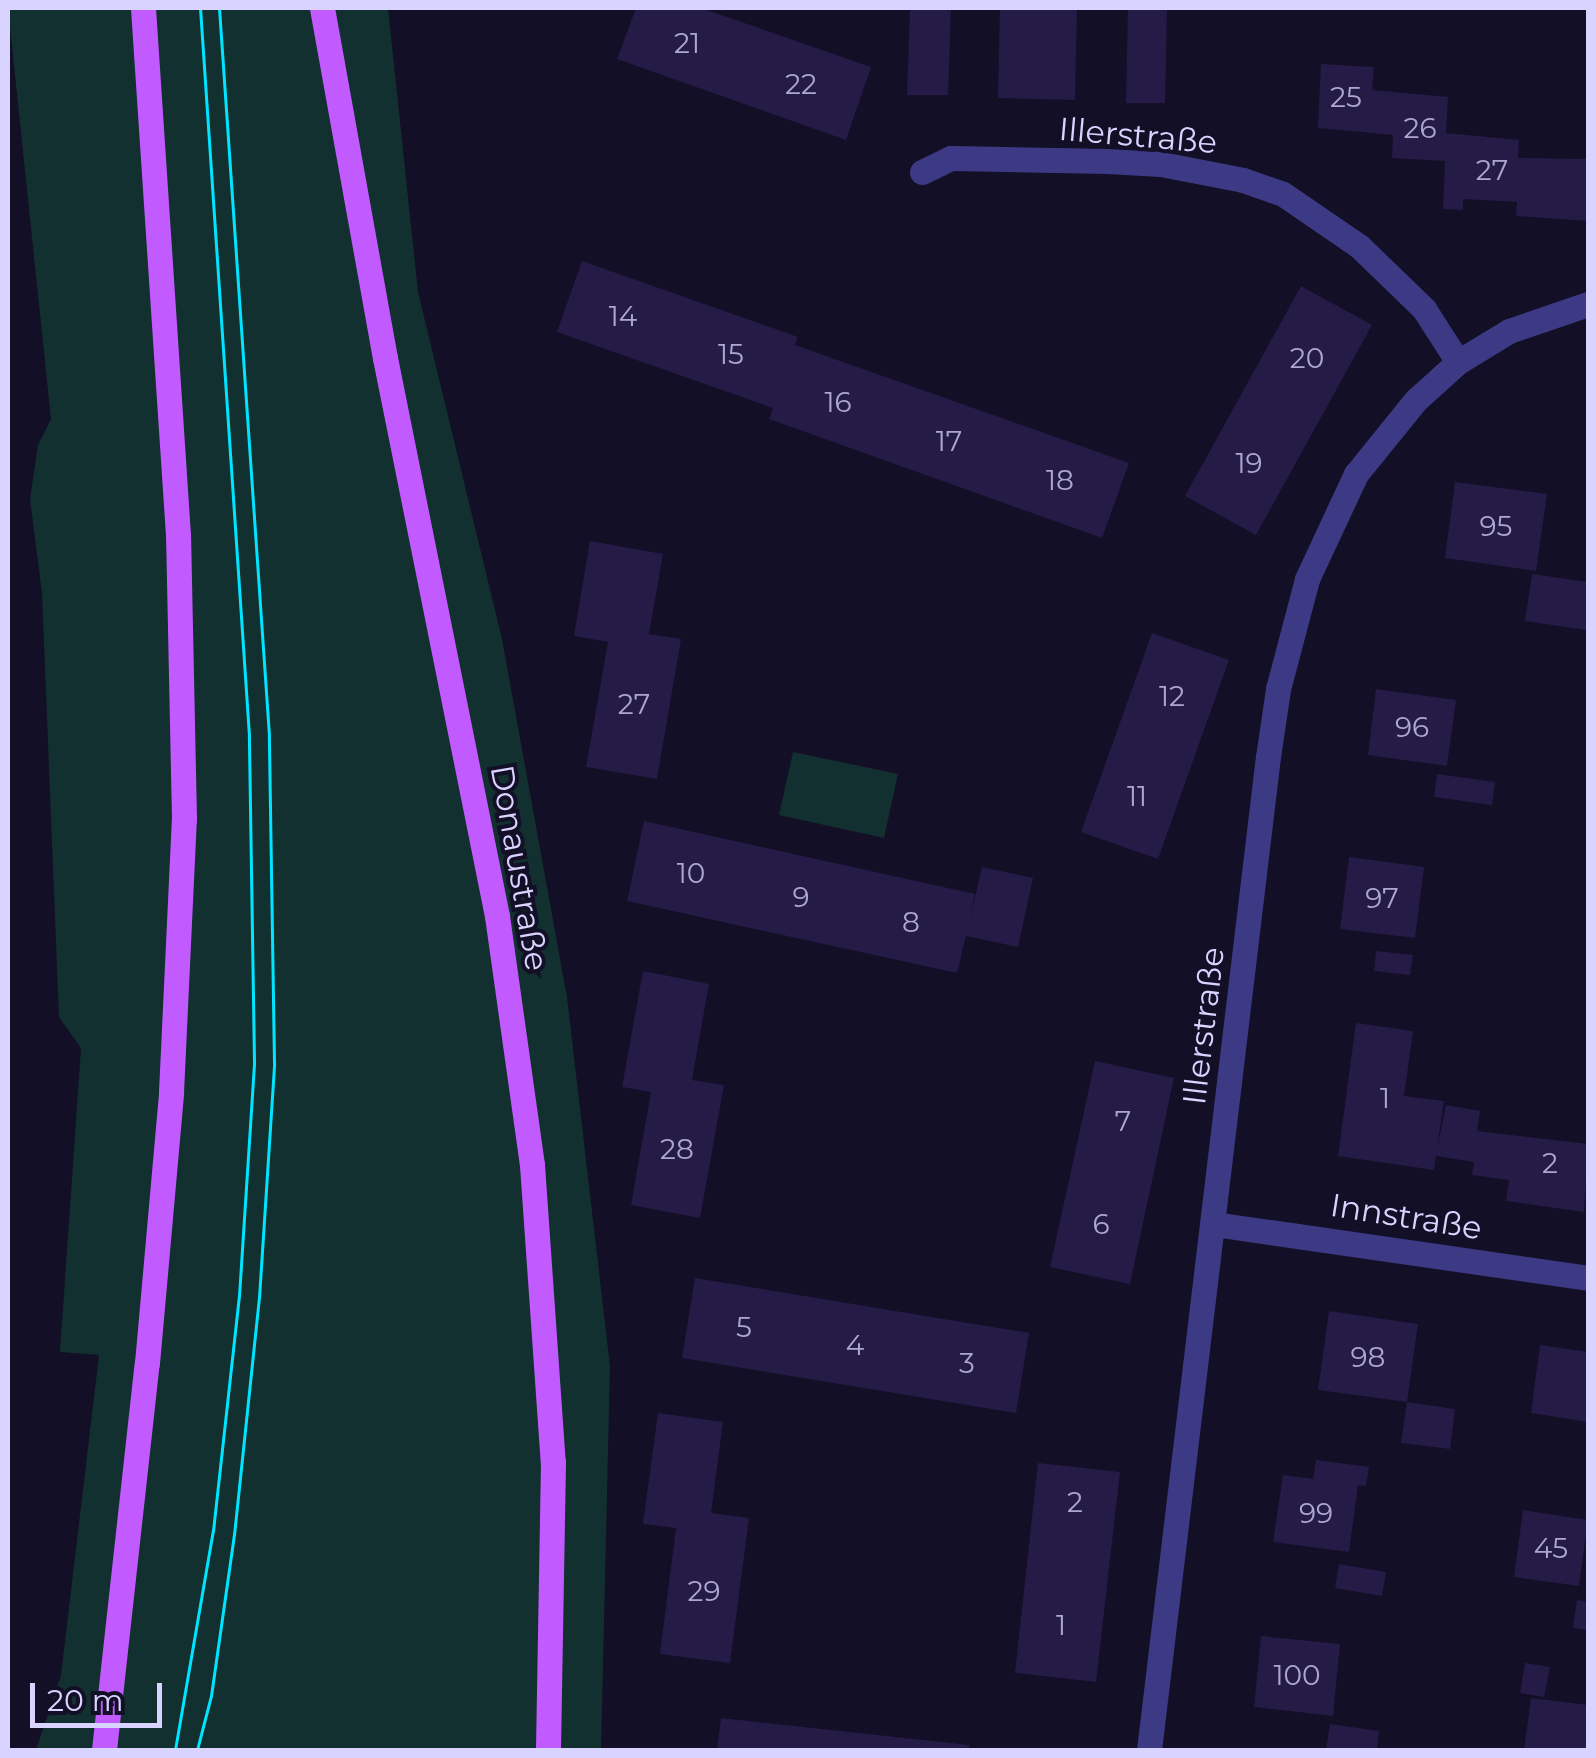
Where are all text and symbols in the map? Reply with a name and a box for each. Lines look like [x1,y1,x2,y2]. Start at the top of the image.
house number: 21 [674,26,700,60]
house number: 22 [785,67,817,101]
house number: 25 [1330,80,1362,114]
street label: Illerstraße [1057,110,1219,162]
house number: 26 [1404,111,1436,145]
house number: 27 [1476,153,1508,187]
house number: 14 [609,299,637,333]
house number: 15 [718,337,744,371]
house number: 20 [1290,341,1324,375]
house number: 16 [824,385,852,419]
house number: 17 [936,424,962,458]
house number: 19 [1235,446,1263,480]
house number: 18 [1046,463,1074,497]
house number: 95 [1480,509,1512,543]
house number: 12 [1159,679,1185,713]
house number: 27 [618,687,650,721]
house number: 96 [1395,710,1429,744]
street label: Donaustraße [482,762,556,974]
house number: 11 [1127,779,1147,813]
house number: 10 [677,856,705,890]
house number: 9 [792,880,810,914]
house number: 97 [1365,881,1399,915]
house number: 8 [902,905,920,939]
street label: Illerstraße [1175,945,1233,1107]
house number: 1 [1380,1081,1390,1115]
house number: 7 [1115,1104,1131,1138]
house number: 28 [660,1132,694,1166]
house number: 2 [1542,1146,1558,1180]
street label: Innstraße [1328,1186,1484,1248]
house number: 6 [1092,1207,1110,1241]
house number: 5 [736,1310,752,1344]
house number: 4 [846,1328,864,1362]
house number: 98 [1351,1340,1385,1374]
house number: 3 [959,1346,975,1380]
house number: 2 [1067,1485,1083,1519]
house number: 99 [1299,1496,1333,1530]
house number: 45 [1534,1531,1568,1565]
house number: 29 [688,1574,720,1608]
house number: 1 [1056,1608,1066,1642]
house number: 100 [1273,1658,1321,1692]
scale bar [35,1663,168,1725]
text: 20 m [47,1682,124,1719]

